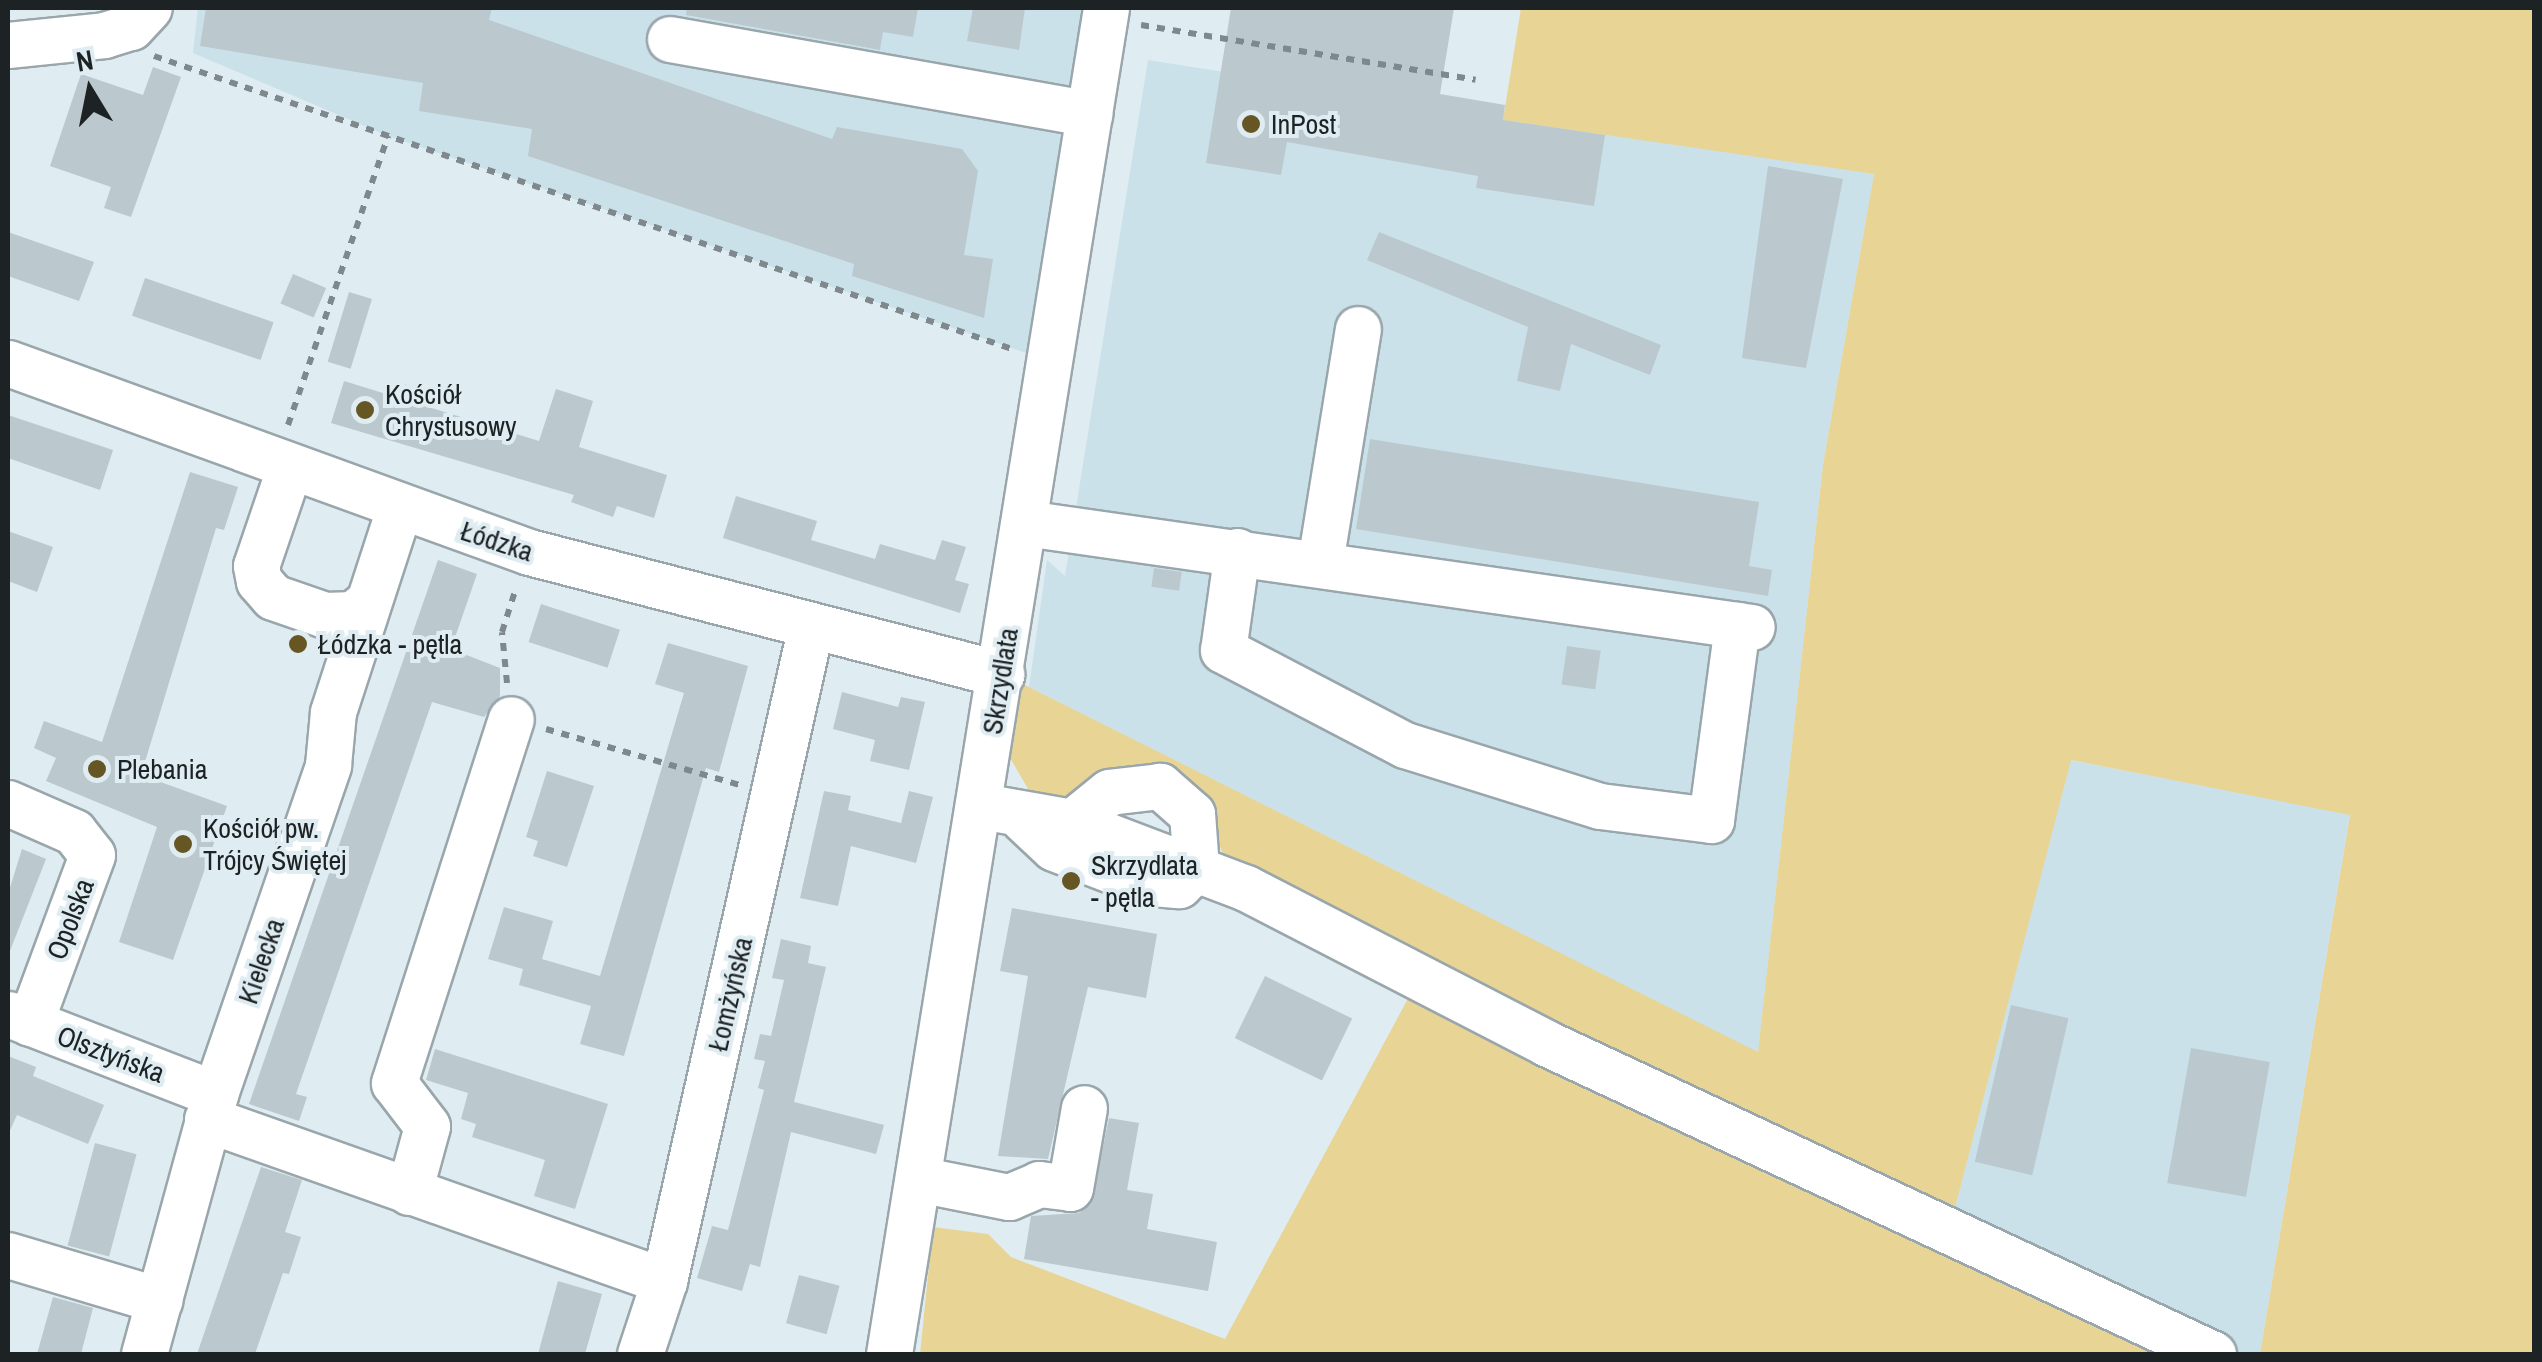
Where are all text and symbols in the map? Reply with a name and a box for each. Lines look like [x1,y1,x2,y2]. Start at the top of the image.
north arrow [40,40,140,140]
text: N [73,40,96,81]
place label: InPost [1271,107,1336,141]
marker: InPost [1240,113,1262,135]
place label: Kościół Chrystusowy [385,377,516,443]
marker: Kościół Chrystusowy [354,399,376,421]
street label: Łódzka [457,514,537,568]
street label: Skrzydlata [975,625,1025,737]
place label: Łódzka - pętla [318,627,462,661]
marker: Łódzka - pętla [287,633,309,655]
place label: Plebania [117,752,208,786]
marker: Plebania [86,758,108,780]
place label: Kościół pw. Trójcy Świętej [203,811,346,877]
marker: Kościół pw. Trójcy Świętej [172,833,194,855]
place label: Skrzydlata - pętla [1091,848,1198,914]
marker: Skrzydlata - pętla [1060,870,1082,892]
street label: Opolska [39,874,101,964]
street label: Kielecka [231,914,291,1008]
street label: Łomżyńska [701,934,759,1054]
street label: Olsztyńska [53,1018,169,1090]

